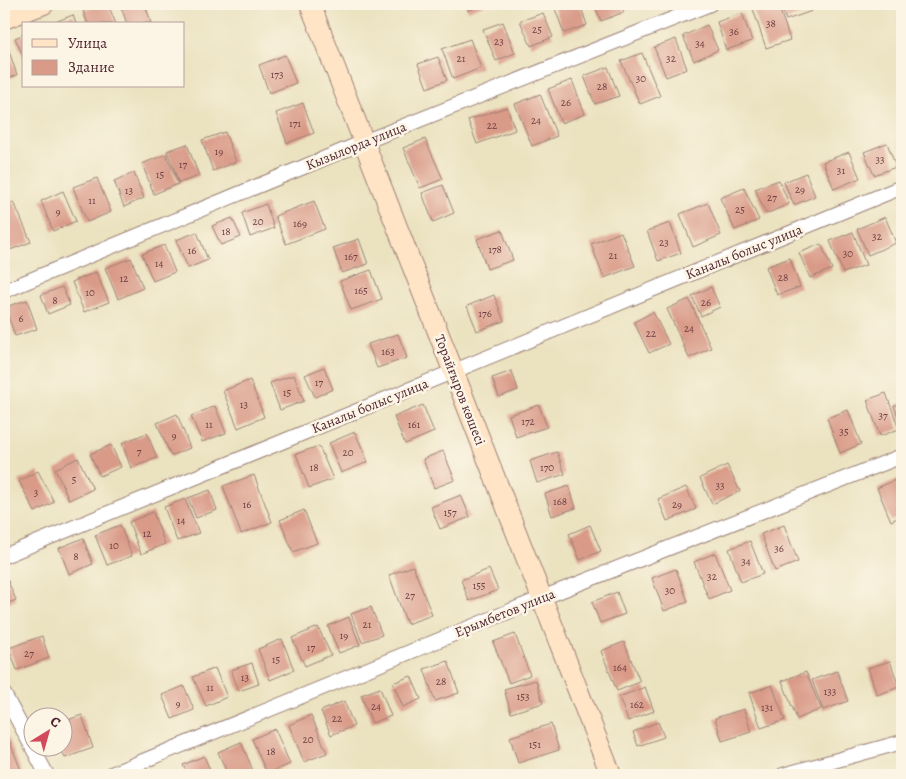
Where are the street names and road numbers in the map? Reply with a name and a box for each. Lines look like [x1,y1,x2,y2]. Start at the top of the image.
street label: Кызылорда улица [303,117,410,175]
street label: Каналы болыс улица [683,220,806,284]
street label: Торайғыров көшесі [430,332,490,448]
street label: Каналы болыс улица [309,374,432,438]
street label: Ерымбетов улица [452,584,558,642]

